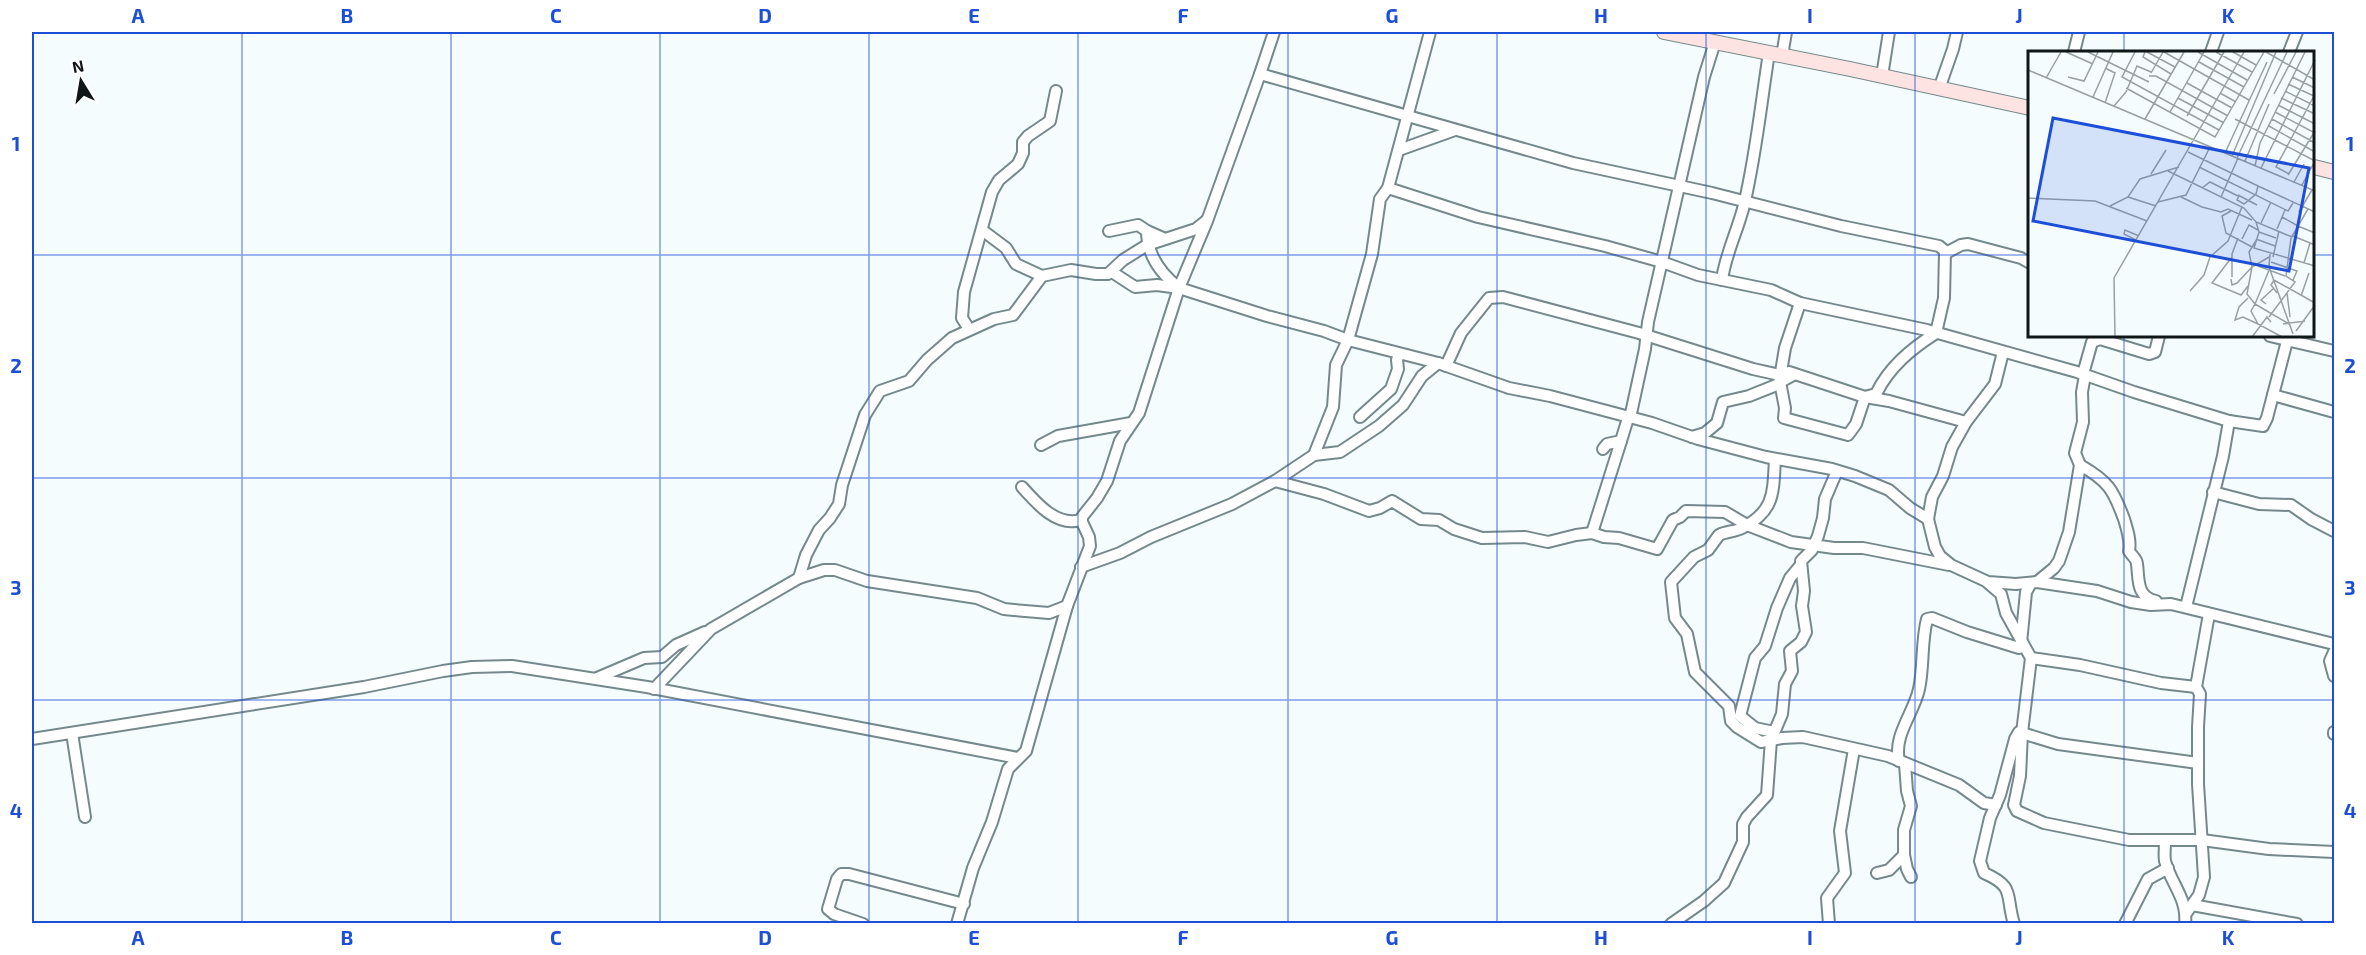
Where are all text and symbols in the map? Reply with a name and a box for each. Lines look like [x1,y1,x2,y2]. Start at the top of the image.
text: A [131,3,145,27]
text: B [341,3,353,27]
text: C [550,3,562,27]
text: D [758,3,772,27]
text: E [968,3,980,27]
text: F [1177,3,1189,27]
text: G [1386,3,1398,27]
text: H [1594,3,1608,27]
text: I [1807,3,1813,27]
text: J [2015,3,2023,27]
text: K [2222,3,2235,27]
north arrow [51,51,111,111]
inset map [2028,51,2315,338]
text: N [71,55,86,76]
text: 1 [12,131,20,155]
text: 1 [2346,131,2354,155]
text: 2 [10,353,22,377]
text: 2 [2344,353,2356,377]
text: 3 [10,575,22,599]
text: 3 [2344,575,2356,599]
text: 4 [10,798,23,822]
text: 4 [2344,798,2357,822]
text: A [131,925,145,949]
text: B [341,925,353,949]
text: C [550,925,562,949]
text: D [758,925,772,949]
text: E [968,925,980,949]
text: F [1177,925,1189,949]
text: G [1386,925,1398,949]
text: H [1594,925,1608,949]
text: I [1807,925,1813,949]
text: J [2015,925,2023,949]
text: K [2222,925,2235,949]

